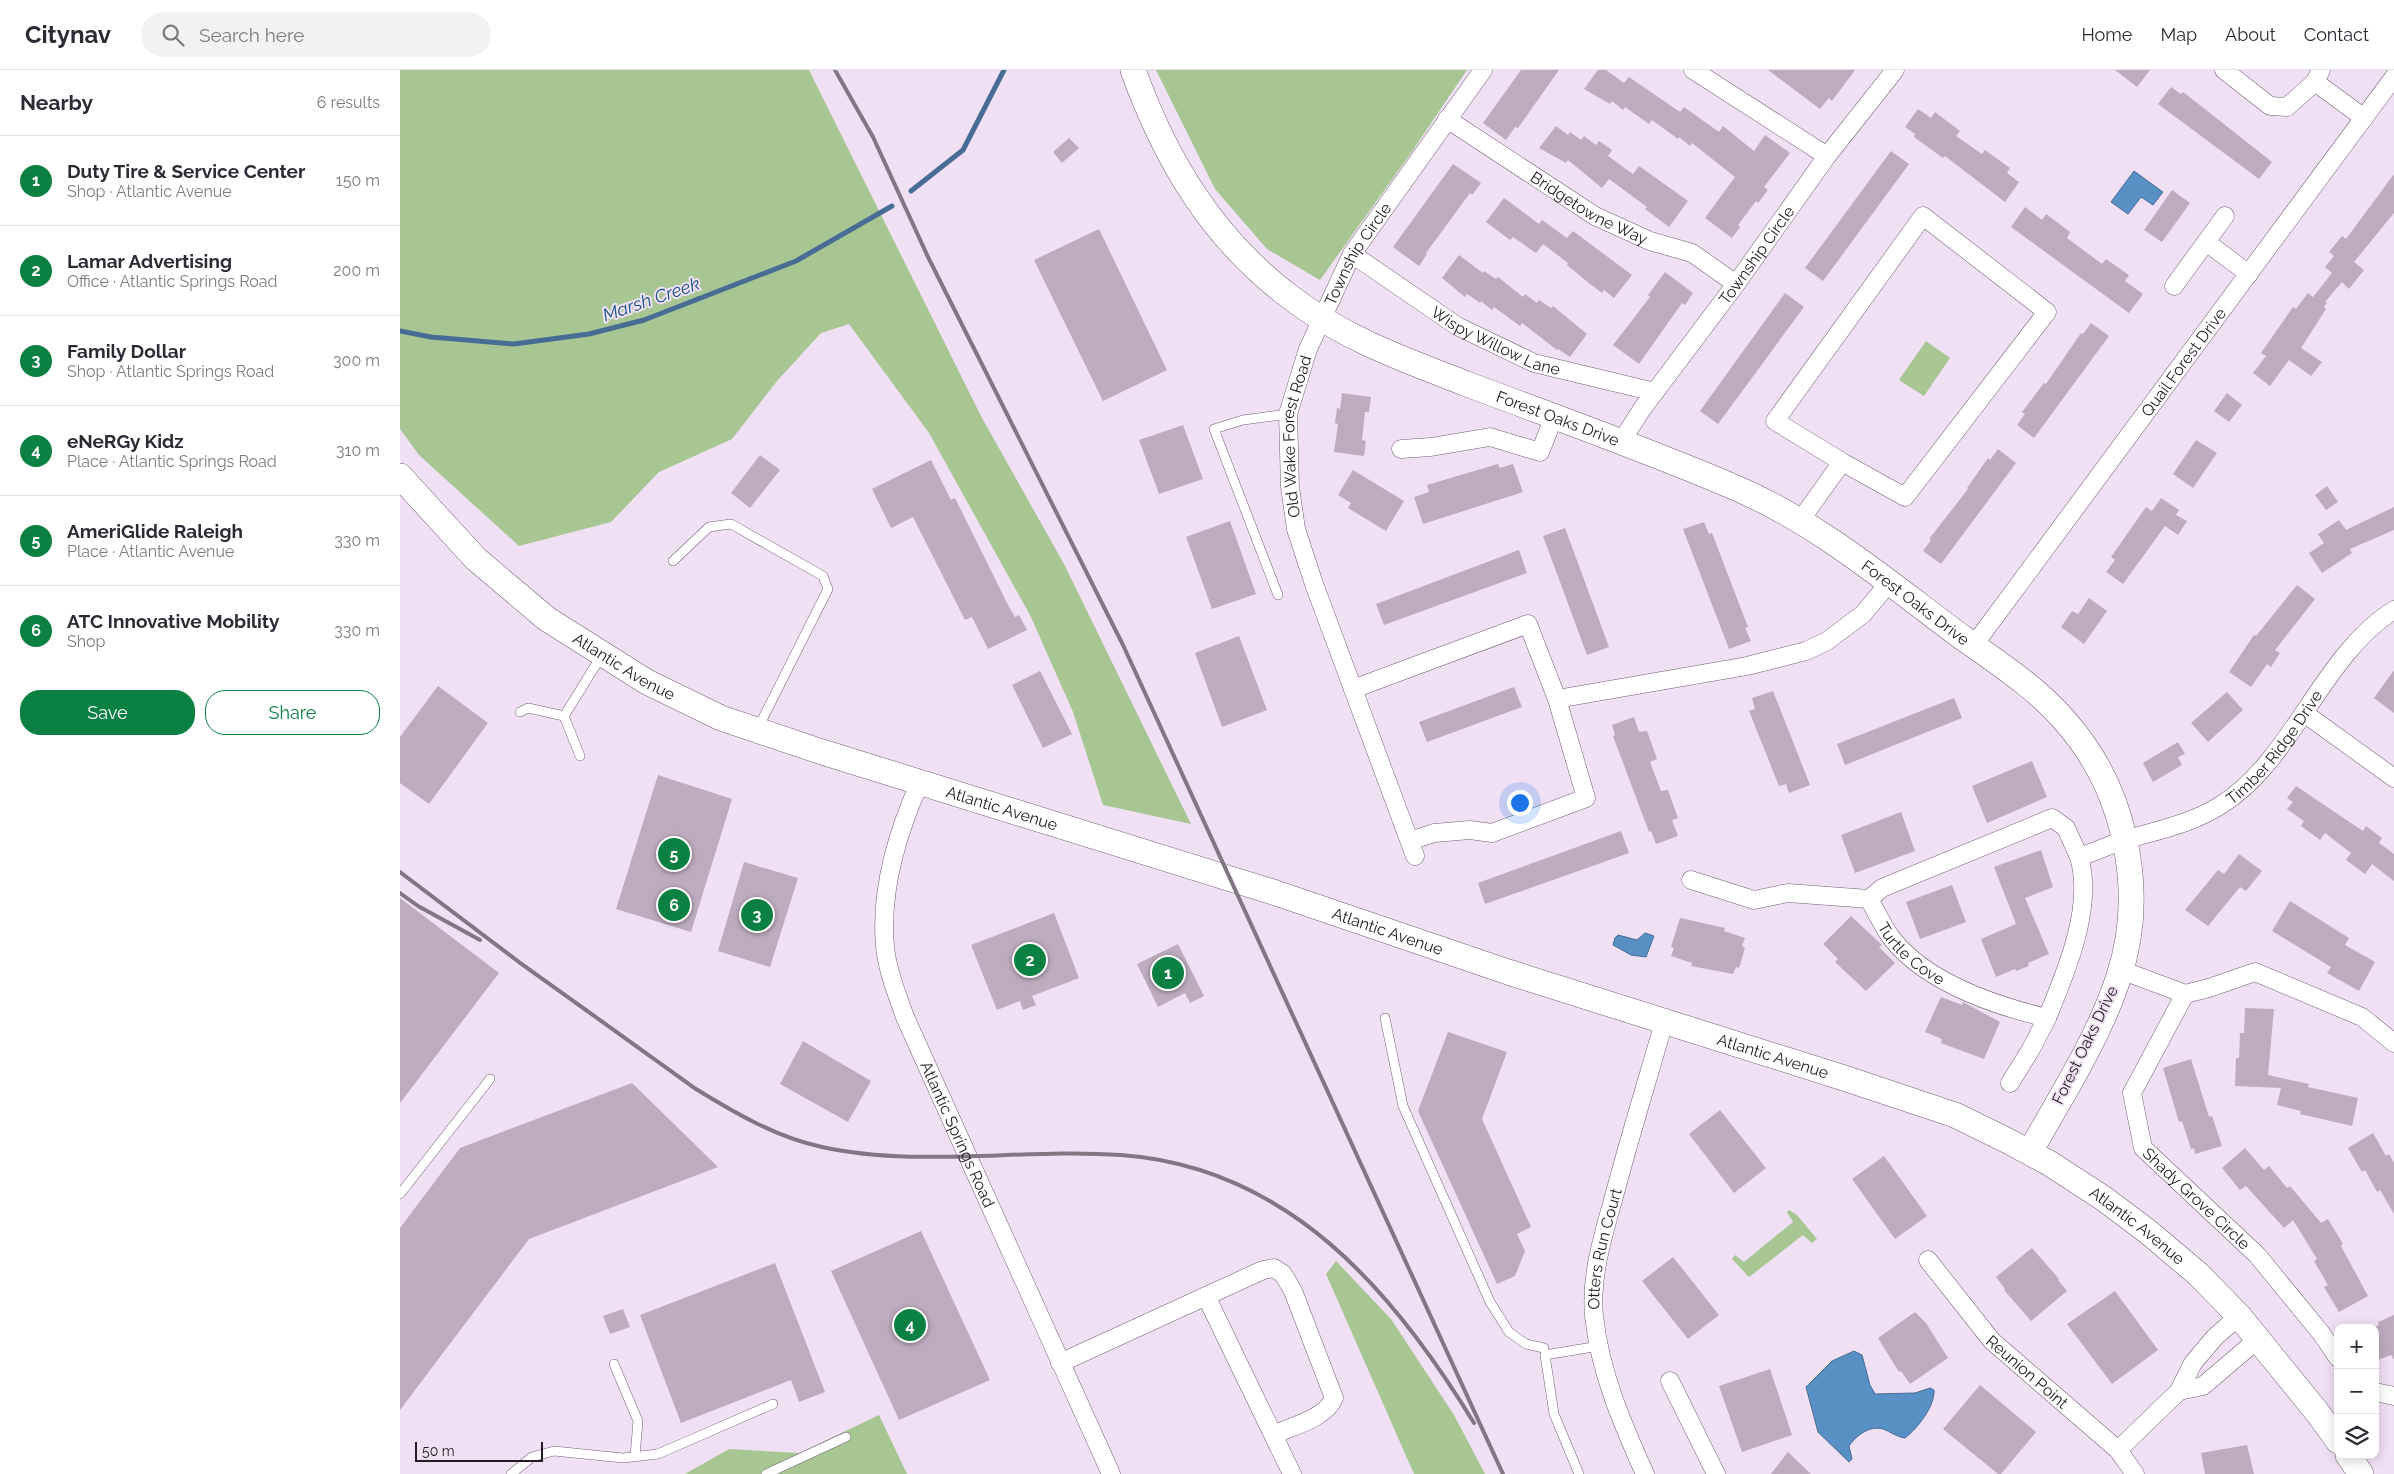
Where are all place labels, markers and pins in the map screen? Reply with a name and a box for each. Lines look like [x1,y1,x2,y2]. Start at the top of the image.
pin: 5 [658,835,690,873]
pin: 6 [658,886,690,924]
pin: 3 [741,896,773,934]
pin: 2 [1014,941,1046,979]
pin: 1 [1152,954,1184,992]
pin: 4 [894,1306,926,1344]

